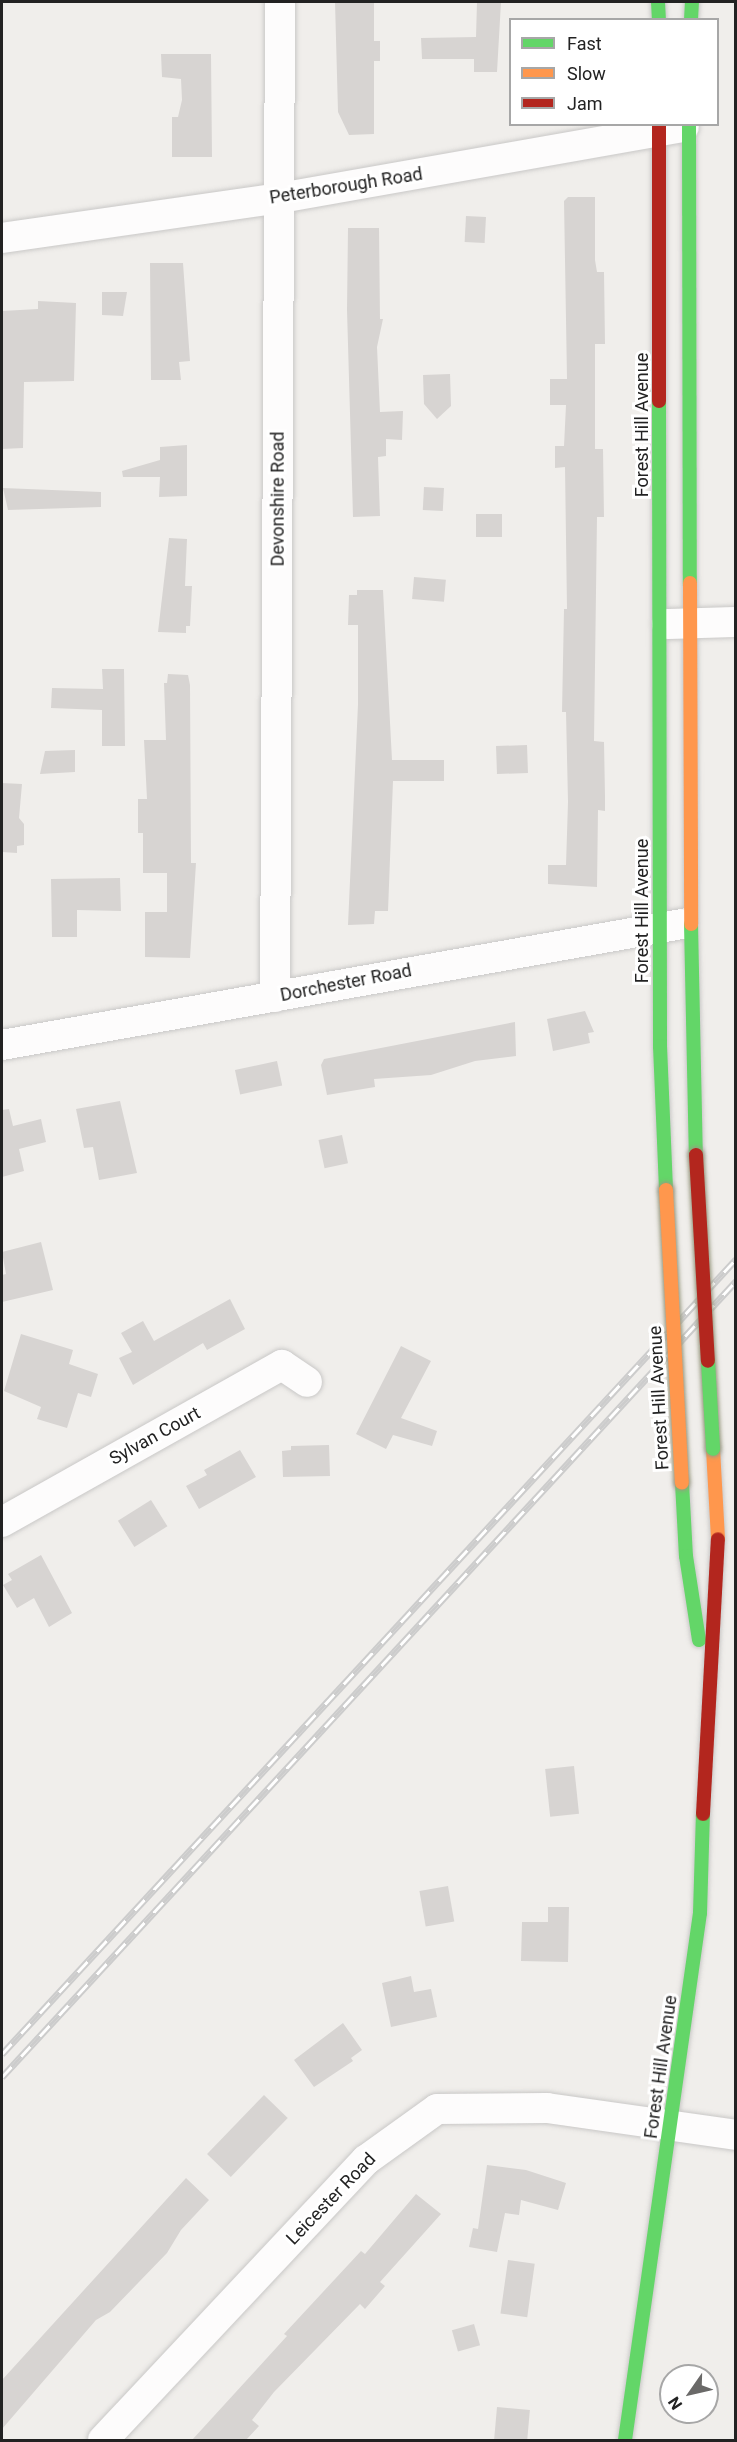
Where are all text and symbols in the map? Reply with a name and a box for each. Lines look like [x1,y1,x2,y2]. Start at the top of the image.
legend [509,18,719,126]
text: Fast [567,33,602,54]
text: Slow [567,63,606,84]
text: Jam [567,93,603,114]
street label: Peterborough Road [268,163,424,209]
street label: Forest Hill Avenue [631,353,653,497]
street label: Devonshire Road [267,432,289,566]
street label: Forest Hill Avenue [631,839,653,983]
street label: Dorchester Road [278,960,414,1006]
street label: Forest Hill Avenue [644,1325,674,1471]
street label: Sylvan Court [106,1402,204,1470]
street label: Forest Hill Avenue [640,1994,682,2140]
street label: Leicester Road [282,2149,380,2249]
north arrow [659,2364,719,2424]
text: N [664,2393,686,2413]

